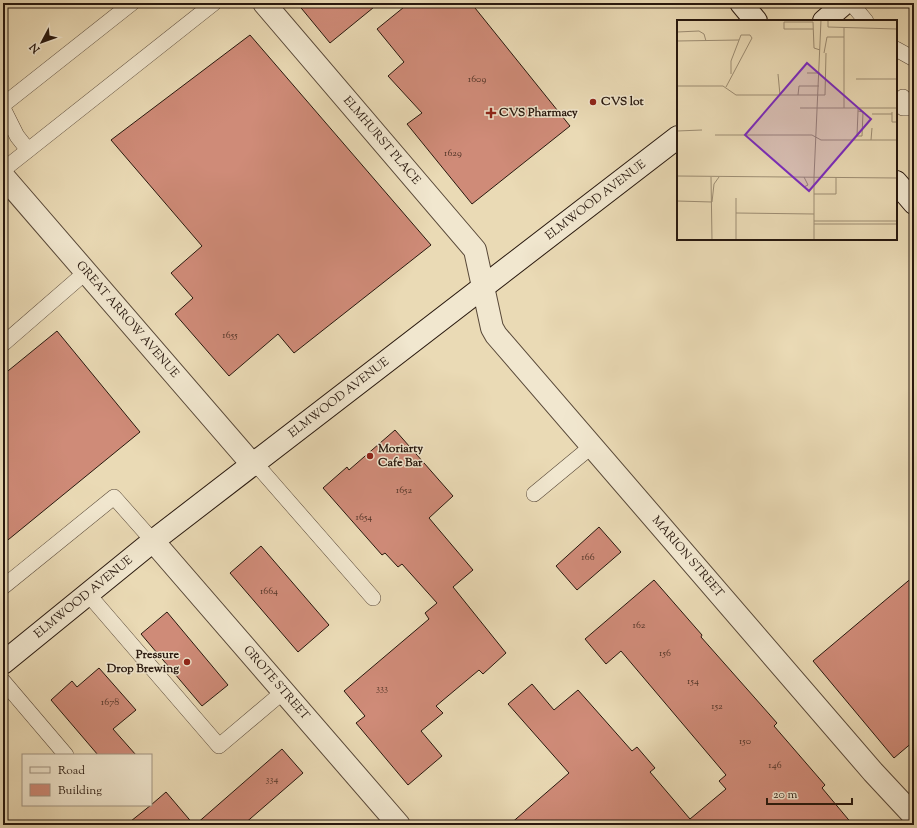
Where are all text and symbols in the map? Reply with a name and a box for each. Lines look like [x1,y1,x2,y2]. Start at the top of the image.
inset map [677,20,897,240]
north arrow [22,22,62,62]
text: N [26,39,45,57]
house number: 1609 [468,72,486,87]
street label: ELMHURST PLACE [338,92,425,189]
place label: CVS lot [601,93,645,111]
marker: CVS lot [588,97,598,107]
place label: CVS Pharmacy [499,104,578,122]
marker: CVS Pharmacy [486,108,496,118]
house number: 1629 [444,146,462,161]
street label: ELMWOOD AVENUE [542,155,650,245]
street label: GREAT ARROW AVENUE [72,257,183,383]
house number: 1655 [222,328,238,343]
street label: ELMWOOD AVENUE [285,353,394,442]
place label: Moriarty Cafe Bar [377,440,423,472]
marker: Moriarty Cafe Bar [365,451,375,461]
house number: 1652 [396,483,413,498]
house number: 1654 [356,510,372,525]
street label: MARION STREET [647,512,728,602]
house number: 166 [581,550,595,565]
street label: ELMWOOD AVENUE [30,551,138,643]
house number: 1664 [260,584,278,599]
house number: 162 [633,618,646,633]
street label: GROTE STREET [239,642,314,725]
place label: Pressure Drop Brewing [106,646,179,678]
house number: 156 [659,646,671,661]
marker: Pressure Drop Brewing [182,657,192,667]
house number: 154 [687,674,699,689]
house number: 333 [376,681,388,696]
house number: 1678 [101,695,119,710]
house number: 152 [711,699,723,714]
house number: 150 [739,734,751,749]
legend [22,754,152,806]
house number: 146 [768,758,782,773]
text: Road [58,762,85,780]
house number: 334 [265,772,279,787]
scale bar [767,780,852,806]
text: Building [58,782,102,800]
text: 20 m [773,786,798,804]

